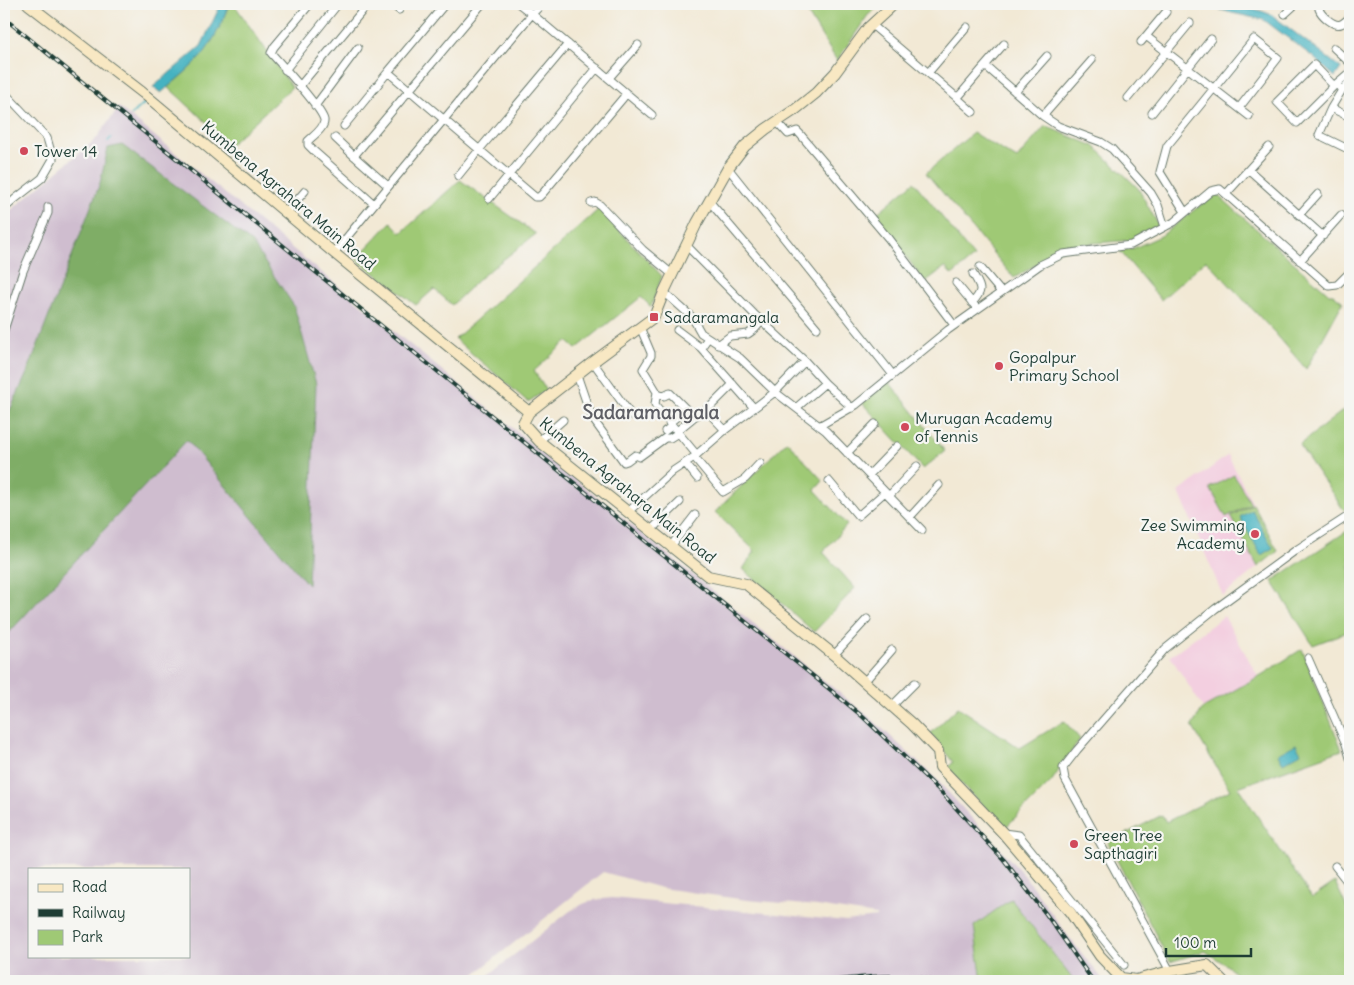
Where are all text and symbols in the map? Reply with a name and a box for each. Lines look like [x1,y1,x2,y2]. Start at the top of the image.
street label: Kumbena Agrahara Main Road [198,116,380,274]
place label: Tower 14 [34,141,97,161]
marker: Tower 14 [18,145,30,157]
place label: Sadaramangala [664,307,779,327]
marker: Sadaramangala [648,311,660,323]
place label: Gopalpur Primary School [1009,347,1119,385]
marker: Gopalpur Primary School [993,360,1005,372]
district label: Sadaramangala [583,400,720,424]
place label: Murugan Academy of Tennis [915,408,1053,446]
street label: Kumbena Agrahara Main Road [536,413,720,567]
marker: Murugan Academy of Tennis [899,421,911,433]
place label: Zee Swimming Academy [1141,515,1245,553]
marker: Zee Swimming Academy [1249,528,1261,540]
place label: Green Tree Sapthagiri [1084,825,1163,863]
marker: Green Tree Sapthagiri [1068,838,1080,850]
legend [28,868,190,958]
text: Road [72,877,107,896]
text: Railway [72,903,126,922]
scale bar [1166,925,1252,957]
text: Park [72,927,103,946]
text: 100 m [1174,933,1216,952]

